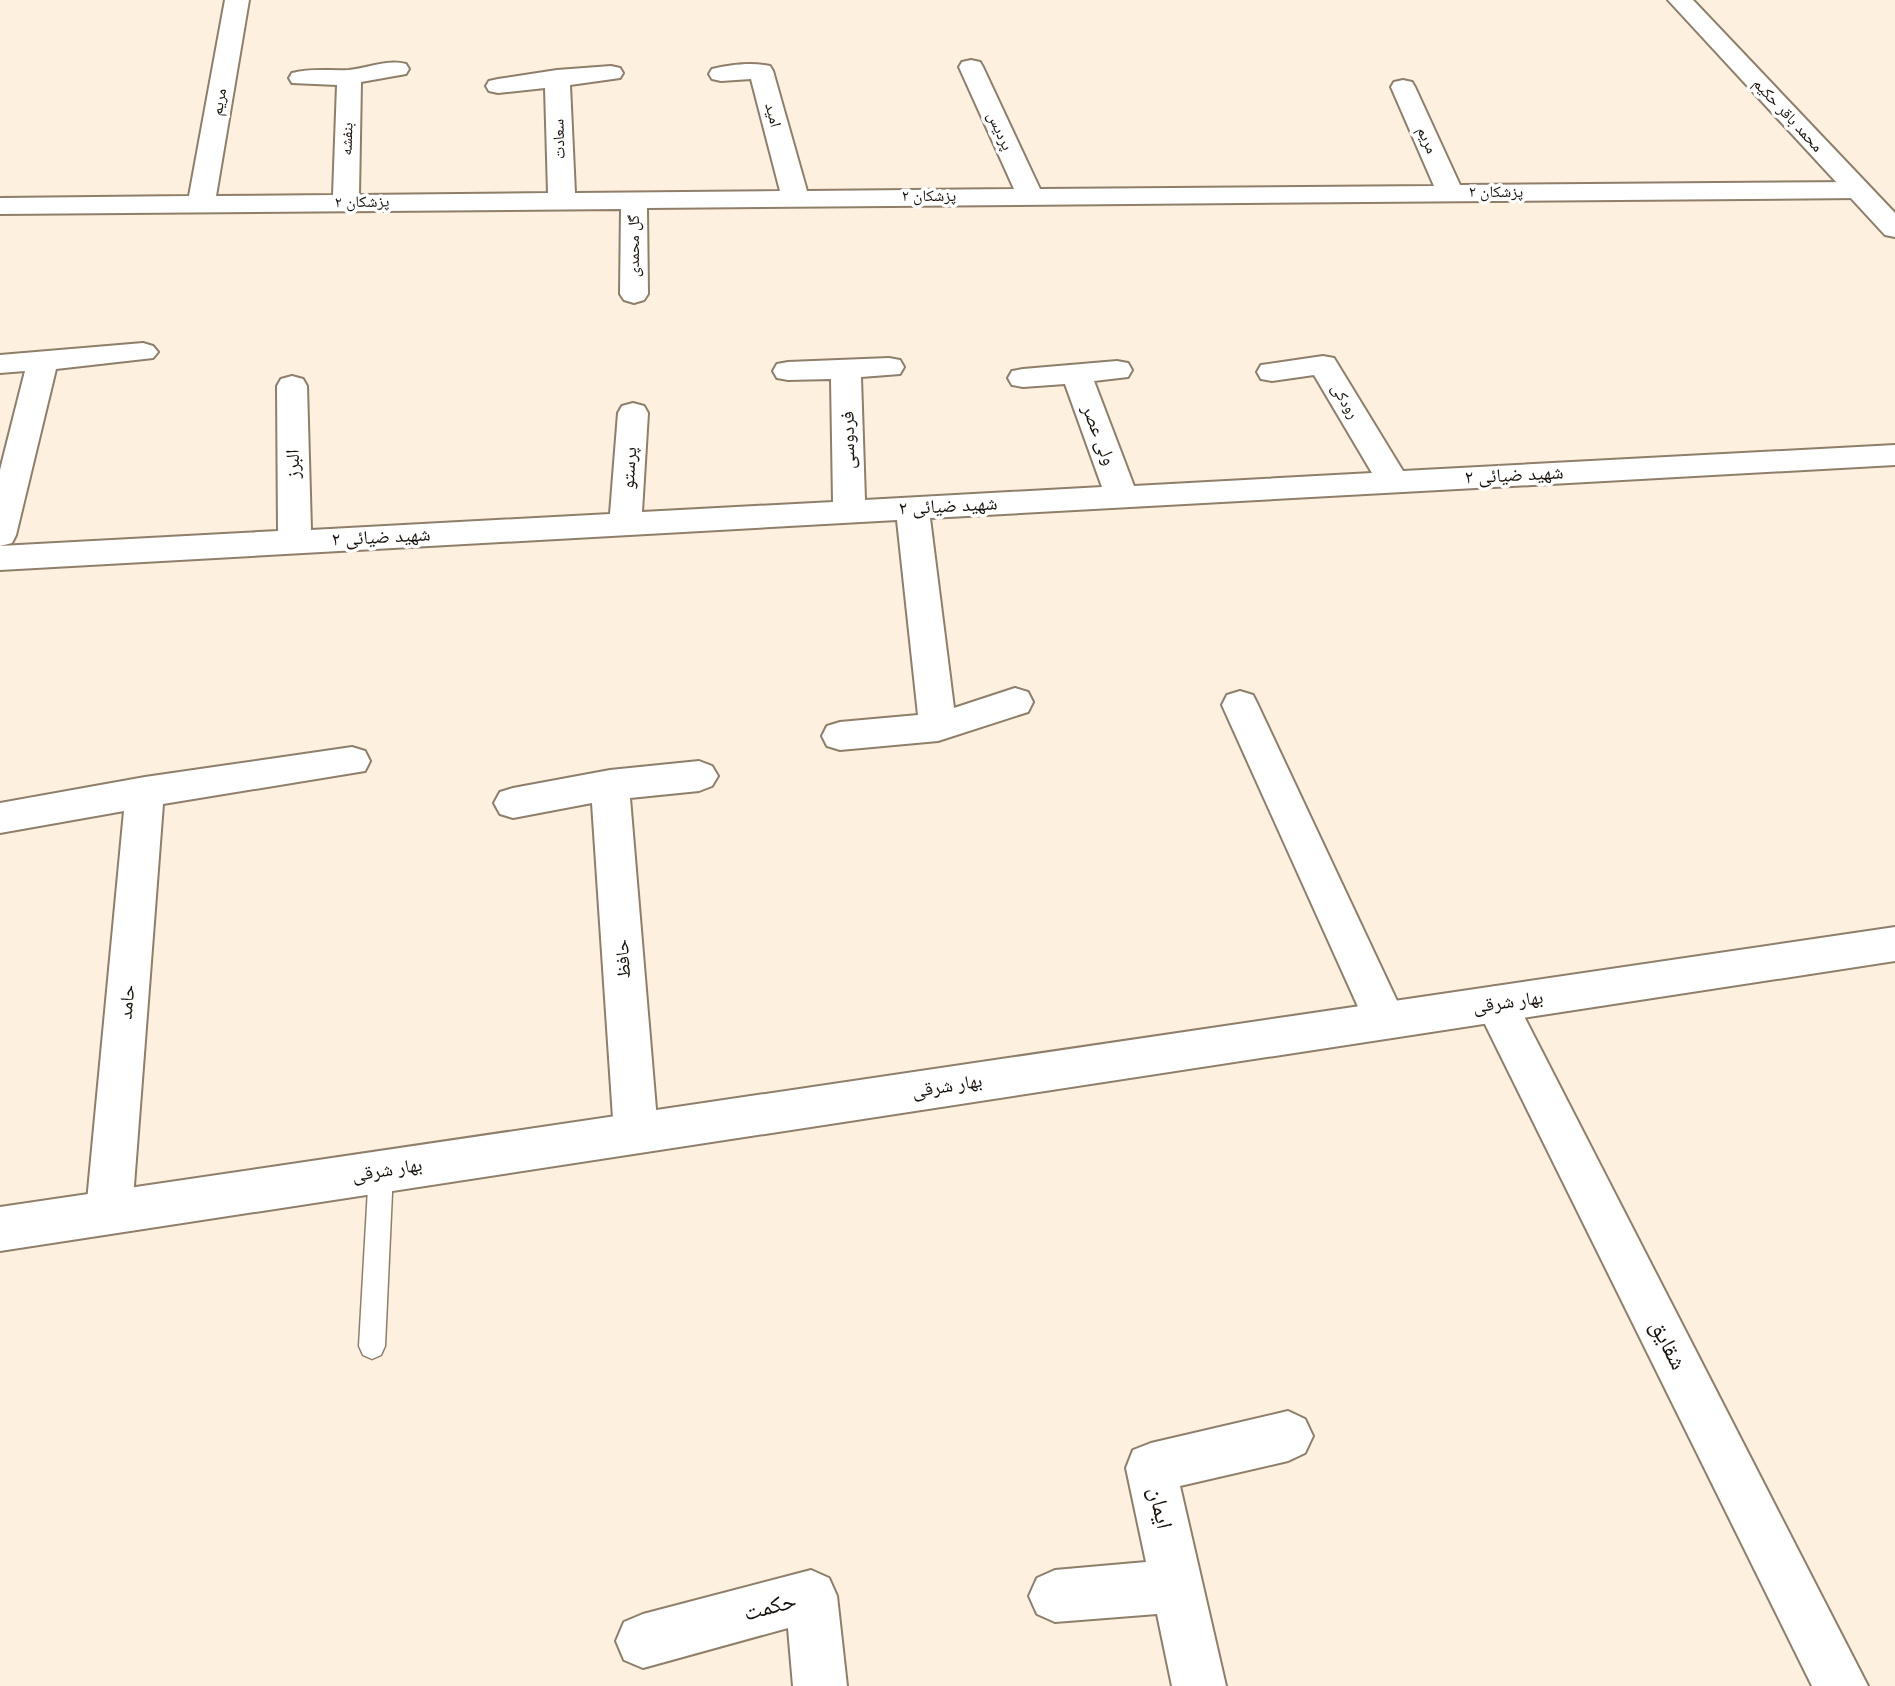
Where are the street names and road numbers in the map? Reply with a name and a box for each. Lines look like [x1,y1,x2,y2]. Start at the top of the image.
street label: محمد باقر حکیم [1749,74,1827,156]
street label: مریم [207,87,231,117]
street label: امید [760,101,786,129]
street label: پردیس [983,109,1017,154]
street label: سعادت [548,119,570,159]
street label: بنفشه [336,122,358,156]
street label: مریم [1412,123,1442,157]
street label: پزشکان ۲ [1469,182,1524,202]
street label: پزشکان ۲ [902,186,957,206]
street label: پزشکان ۲ [335,192,390,212]
street label: گل محمدی [624,215,644,277]
street label: رودکی [1327,380,1363,422]
street label: ولی عصر [1077,401,1121,468]
street label: فردوسی [836,411,860,469]
street label: پرستو [617,446,642,490]
street label: البرز [282,449,304,480]
street label: شهید ضیائی ۲ [1464,461,1564,489]
street label: شهید ضیائی ۲ [898,492,998,520]
street label: شهید ضیائی ۲ [331,523,431,551]
street label: حافظ [611,938,635,980]
street label: حامد [115,984,139,1020]
street label: بهار شرقی [1471,986,1545,1018]
street label: بهار شرقی [910,1070,984,1102]
street label: بهار شرقی [350,1154,424,1186]
street label: شقایق [1644,1315,1692,1375]
street label: ایمان [1142,1484,1178,1532]
street label: حکمت [741,1587,799,1627]

